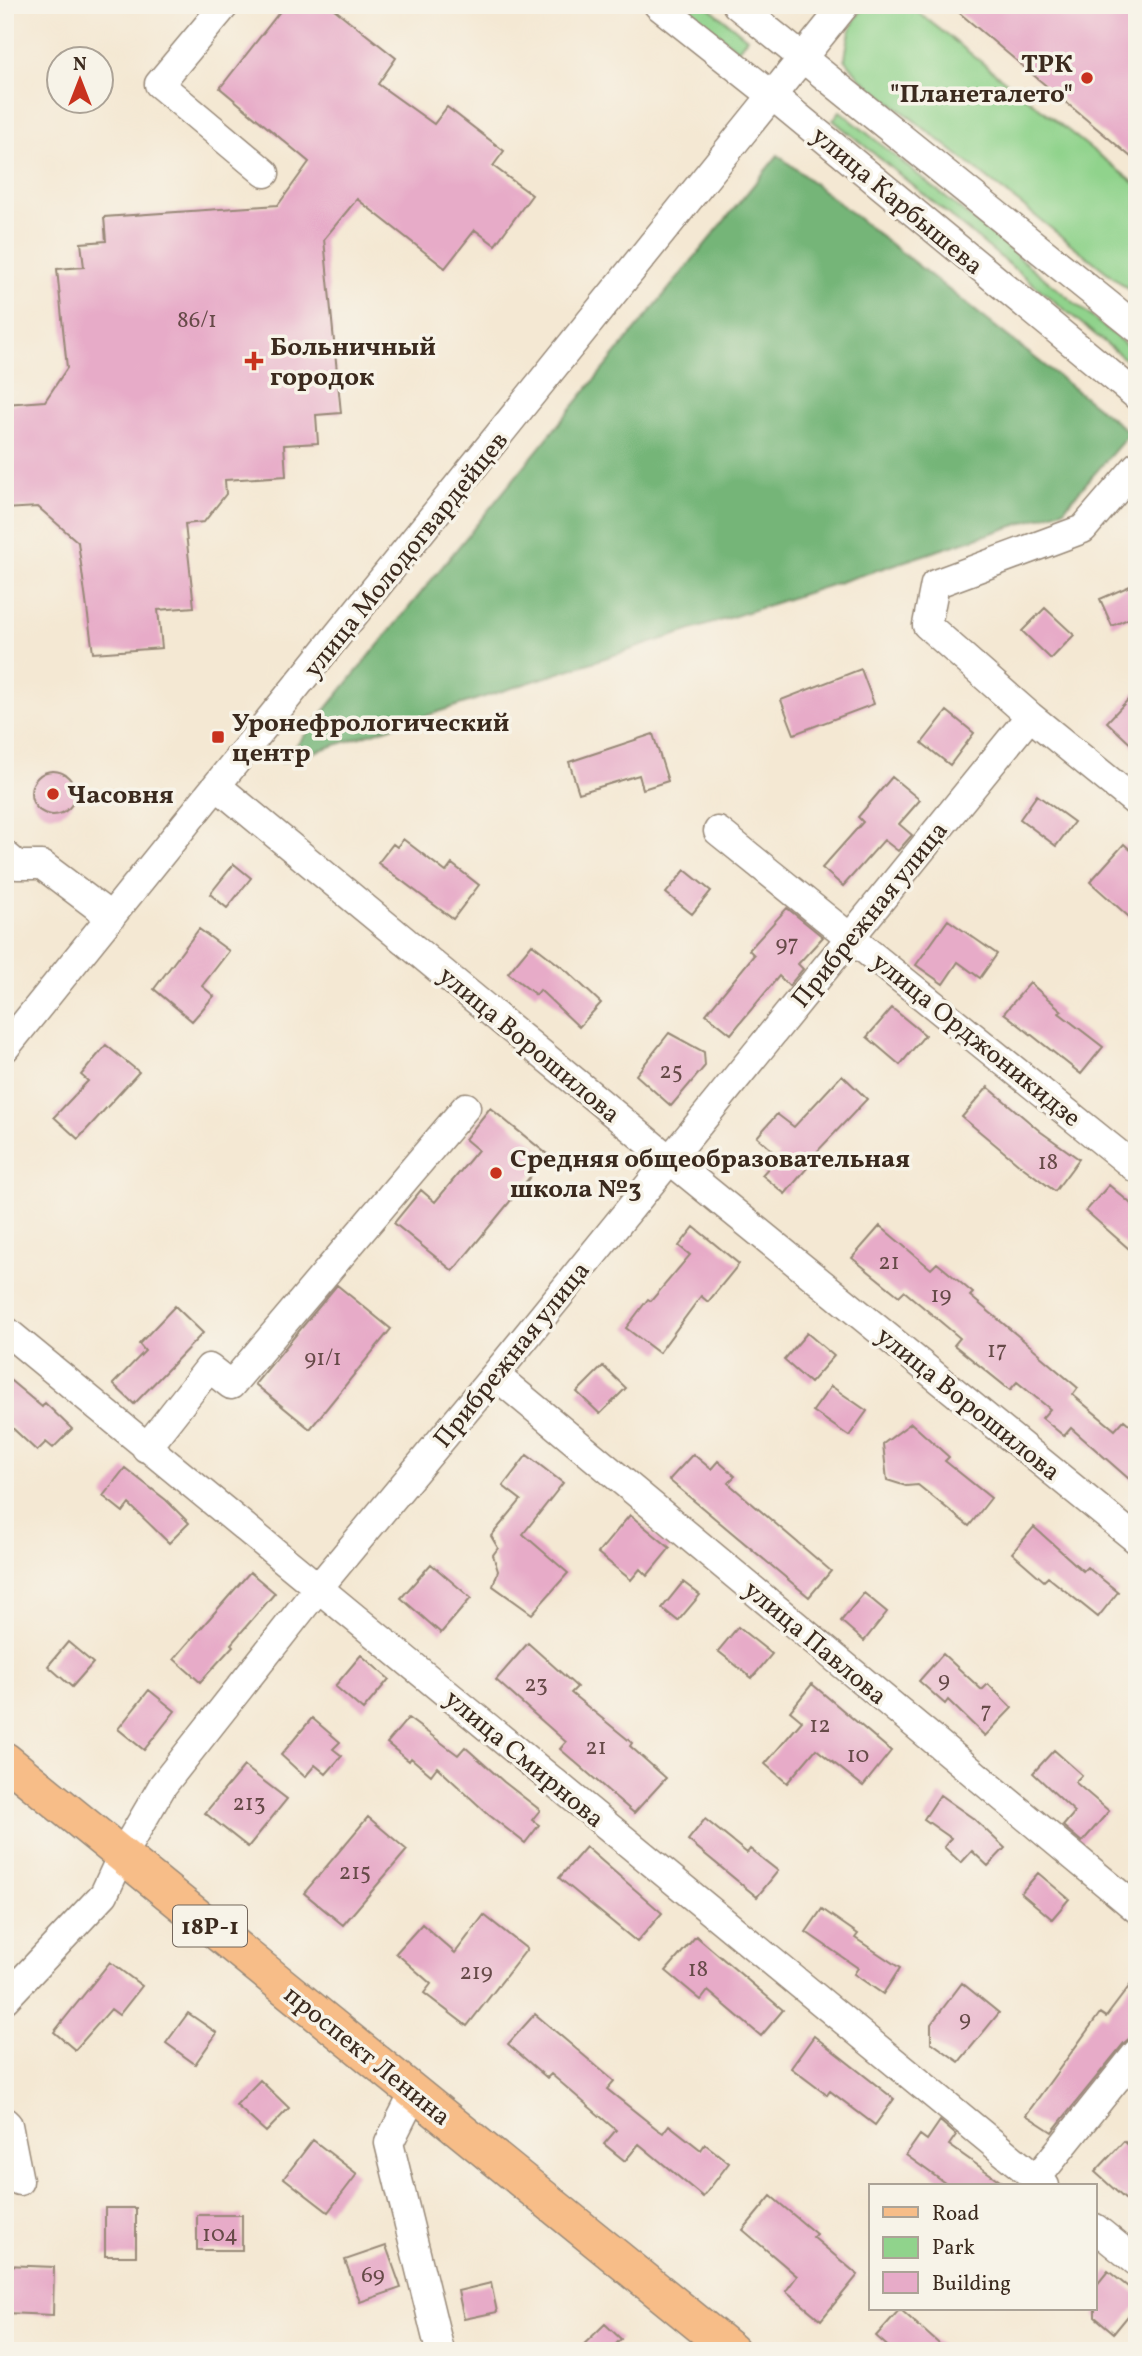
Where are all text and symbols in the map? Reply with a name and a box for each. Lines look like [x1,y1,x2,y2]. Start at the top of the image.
north arrow [46,46,116,116]
place label: ТРК "Планеталето" [890,47,1073,113]
text: N [73,52,87,78]
marker: ТРК "Планеталето" [1079,70,1095,86]
street label: улица Карбышева [803,119,990,284]
house number: 86/1 [177,305,217,337]
place label: Больничный городок [270,330,436,396]
marker: Больничный городок [244,351,264,371]
street label: улица Молодогвардейцев [296,424,517,686]
place label: Уронефрологический центр [232,706,509,772]
marker: Уронефрологический центр [210,729,226,745]
place label: Часовня [67,778,174,814]
marker: Часовня [45,786,61,802]
street label: Прибрежная улица [784,814,957,1016]
house number: 97 [775,929,799,961]
street label: улица Орджоникидзе [863,945,1088,1136]
street label: улица Ворошилова [430,958,628,1133]
house number: 25 [659,1056,683,1088]
place label: Средняя общеобразовательная школа №3 [510,1142,910,1208]
house number: 18 [1038,1147,1058,1179]
marker: Средняя общеобразовательная школа №3 [488,1165,504,1181]
house number: 21 [878,1247,900,1279]
street label: Прибрежная улица [426,1254,599,1456]
house number: 19 [931,1280,951,1312]
street label: улица Ворошилова [868,1319,1068,1490]
house number: 17 [987,1335,1007,1367]
house number: 91/1 [304,1343,342,1375]
street label: улица Павлова [735,1573,894,1714]
house number: 9 [938,1665,950,1697]
house number: 23 [524,1669,548,1701]
street label: улица Смирнова [436,1682,611,1837]
house number: 7 [980,1696,992,1728]
house number: 12 [809,1710,831,1742]
house number: 21 [585,1732,607,1764]
house number: 10 [847,1740,869,1772]
house number: 213 [232,1788,266,1820]
house number: 215 [339,1857,371,1889]
road number: 18Р-1 [173,1906,247,1947]
house number: 18 [688,1954,708,1986]
house number: 219 [459,1957,493,1989]
street label: проспект Ленина [276,1978,458,2135]
house number: 9 [959,2004,971,2036]
legend [869,2184,1096,2310]
text: Road [932,2200,979,2229]
house number: 104 [202,2219,238,2251]
text: Park [932,2234,975,2263]
house number: 69 [361,2260,385,2292]
text: Building [932,2270,1011,2299]

